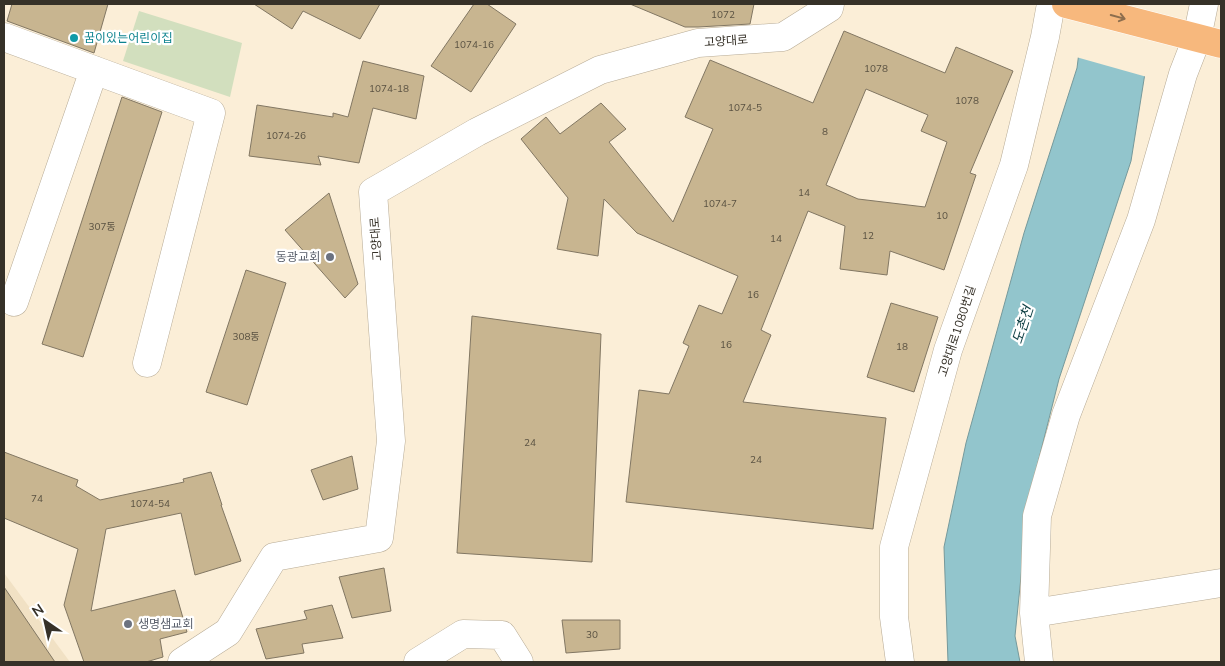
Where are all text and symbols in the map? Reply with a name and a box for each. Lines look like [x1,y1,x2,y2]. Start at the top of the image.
house number: 1072 [711,8,735,22]
one-way arrow [1110,13,1126,23]
place label: 꿈이있는어린이집 [84,30,172,46]
street label: 고양대로 [703,31,749,51]
marker: 꿈이있는어린이집 [68,32,80,44]
house number: 1074-16 [454,38,494,52]
house number: 1078 [864,62,888,76]
house number: 1074-18 [369,82,409,96]
house number: 1078 [955,94,979,108]
house number: 1074-5 [728,101,762,115]
house number: 8 [822,125,828,139]
house number: 1074-26 [266,129,306,143]
house number: 14 [798,186,810,200]
house number: 1074-7 [703,197,737,211]
house number: 10 [936,209,948,223]
street label: 고양대로 [366,216,386,262]
house number: 307동 [88,220,116,234]
house number: 12 [862,229,874,243]
house number: 14 [770,232,782,246]
place label: 동광교회 [276,249,320,265]
marker: 동광교회 [324,251,336,263]
street label: 고양대로1080번길 [935,283,979,379]
house number: 16 [747,288,759,302]
water label: 도촌천 [1008,303,1038,346]
house number: 308동 [232,330,260,344]
house number: 16 [720,338,732,352]
house number: 18 [896,340,908,354]
house number: 24 [524,436,536,450]
house number: 24 [750,453,762,467]
house number: 74 [31,492,43,506]
house number: 1074-54 [130,497,170,511]
north arrow [20,596,70,646]
text: N [28,600,48,621]
place label: 생명샘교회 [138,616,193,632]
marker: 생명샘교회 [122,618,134,630]
house number: 30 [586,628,598,642]

